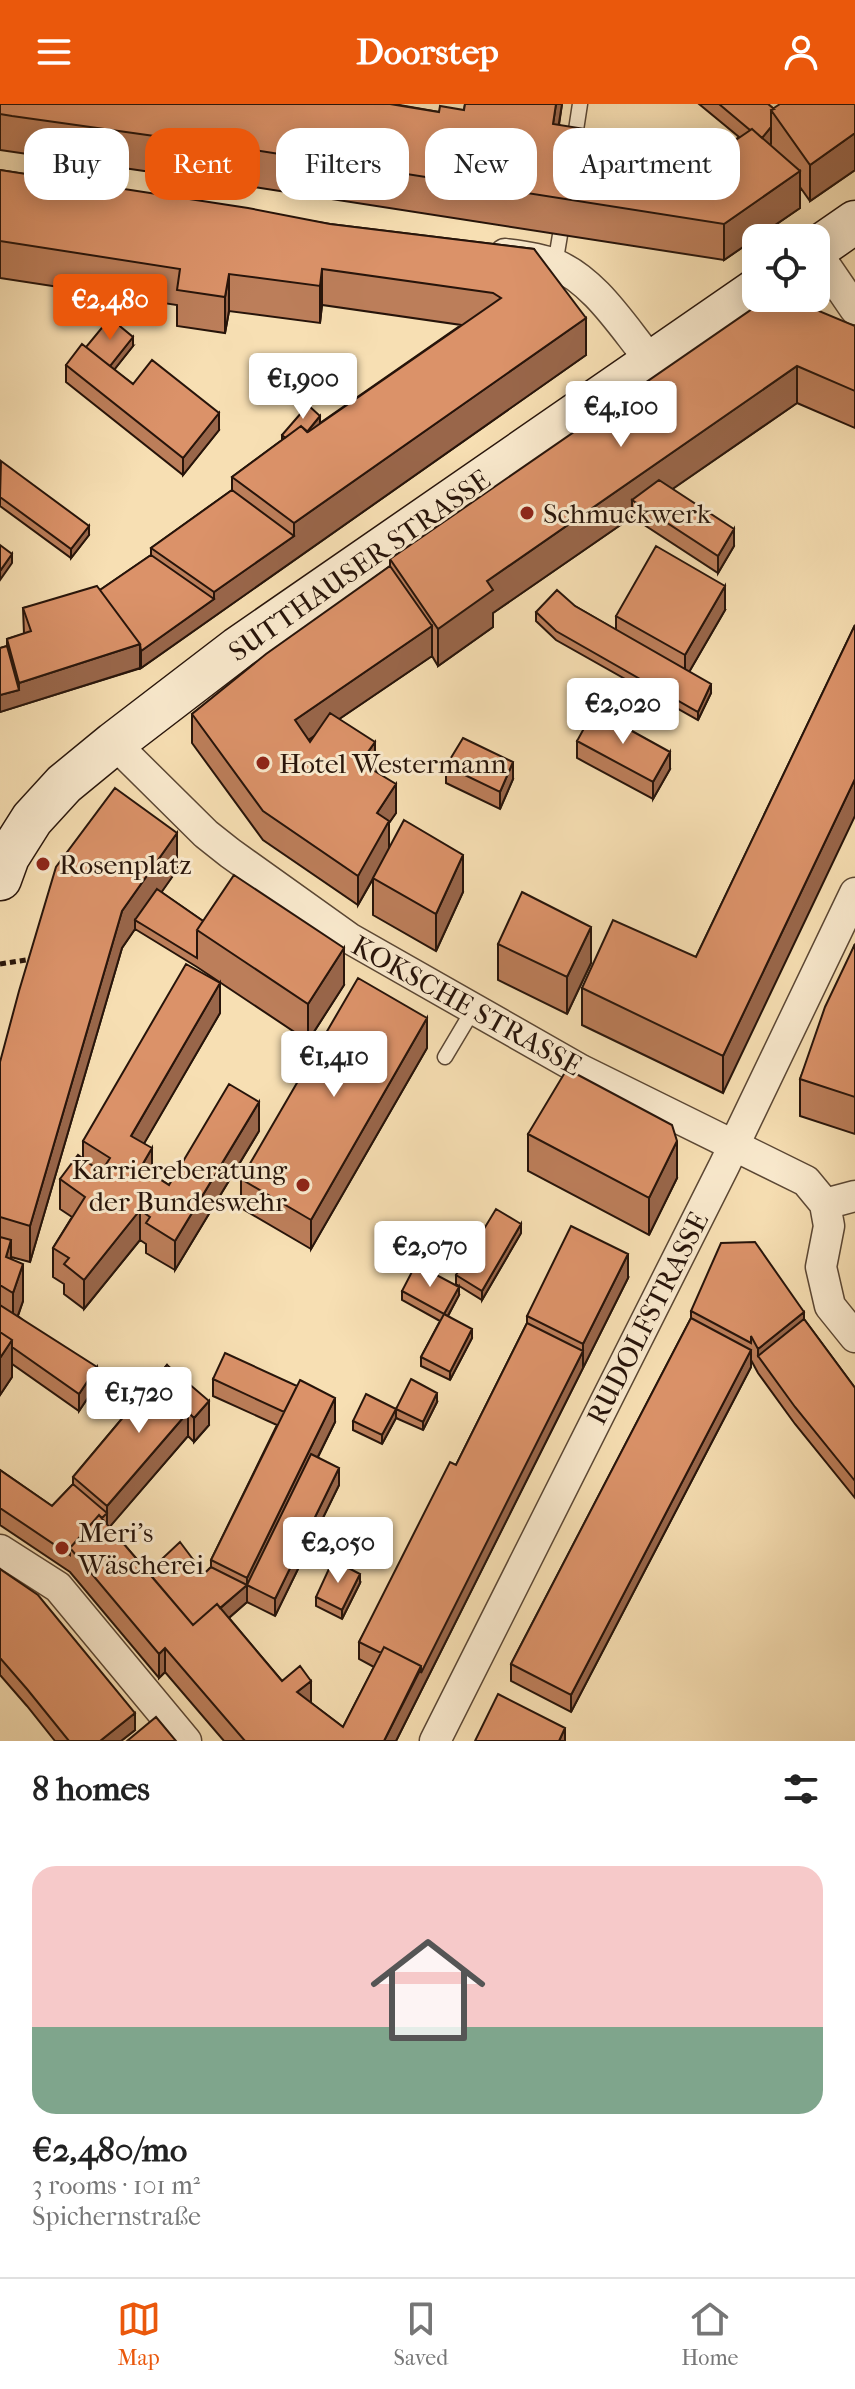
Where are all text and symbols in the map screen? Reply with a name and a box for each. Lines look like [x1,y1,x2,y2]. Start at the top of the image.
icon: menu [32,30,76,74]
icon: person [779,30,823,74]
text: Doorstep [356,31,499,73]
chip: Buy [24,128,129,200]
chip: Rent [145,128,260,200]
chip: Filters [276,128,409,200]
chip: New [425,128,537,200]
chip: Apartment [553,128,740,200]
map controls [742,224,830,312]
button: locate [742,224,830,312]
pin: €2,480 [45,274,175,342]
text: €2,480 [71,284,149,315]
pin: €1,900 [238,353,368,421]
text: €1,900 [267,363,339,394]
pin: €4,100 [556,381,686,449]
text: €4,100 [584,391,658,422]
street label: SUTTHAUSER STRASSE [222,463,496,668]
place label: Schmuckwerk [543,497,712,530]
marker: Schmuckwerk [518,504,536,522]
pin: €2,020 [558,678,688,746]
text: €2,020 [585,688,661,719]
place label: Hotel Westermann [279,747,507,780]
marker: Hotel Westermann [254,754,272,772]
place label: Rosenplatz [59,848,192,881]
marker: Rosenplatz [34,855,52,873]
street label: KOKSCHE STRASSE [346,929,587,1082]
pin: €1,410 [269,1031,399,1099]
text: €1,410 [299,1041,369,1072]
place label: Karriereberatung der Bundeswehr [72,1153,288,1218]
marker: Karriereberatung der Bundeswehr [294,1176,312,1194]
street label: RUDOLFSTRASSE [580,1207,715,1430]
pin: €2,070 [365,1221,495,1289]
text: €2,070 [392,1231,468,1262]
pin: €1,720 [74,1367,204,1435]
text: €1,720 [105,1377,173,1408]
place label: Meri's Wäscherei [77,1516,204,1581]
pin: €2,050 [273,1517,403,1585]
text: €2,050 [301,1527,375,1558]
marker: Meri's Wäscherei [53,1539,71,1557]
icon: filters [779,1767,823,1811]
text: 8 homes [32,1769,150,1809]
icon: home [356,1918,500,2062]
text: €2,480/mo [32,2130,187,2170]
text: 3 rooms · 101 m² [32,2170,200,2201]
text: Spichernstraße [32,2201,201,2232]
tab: Map [117,2297,161,2371]
tab: Saved [394,2297,448,2371]
tab: Home [681,2297,738,2371]

